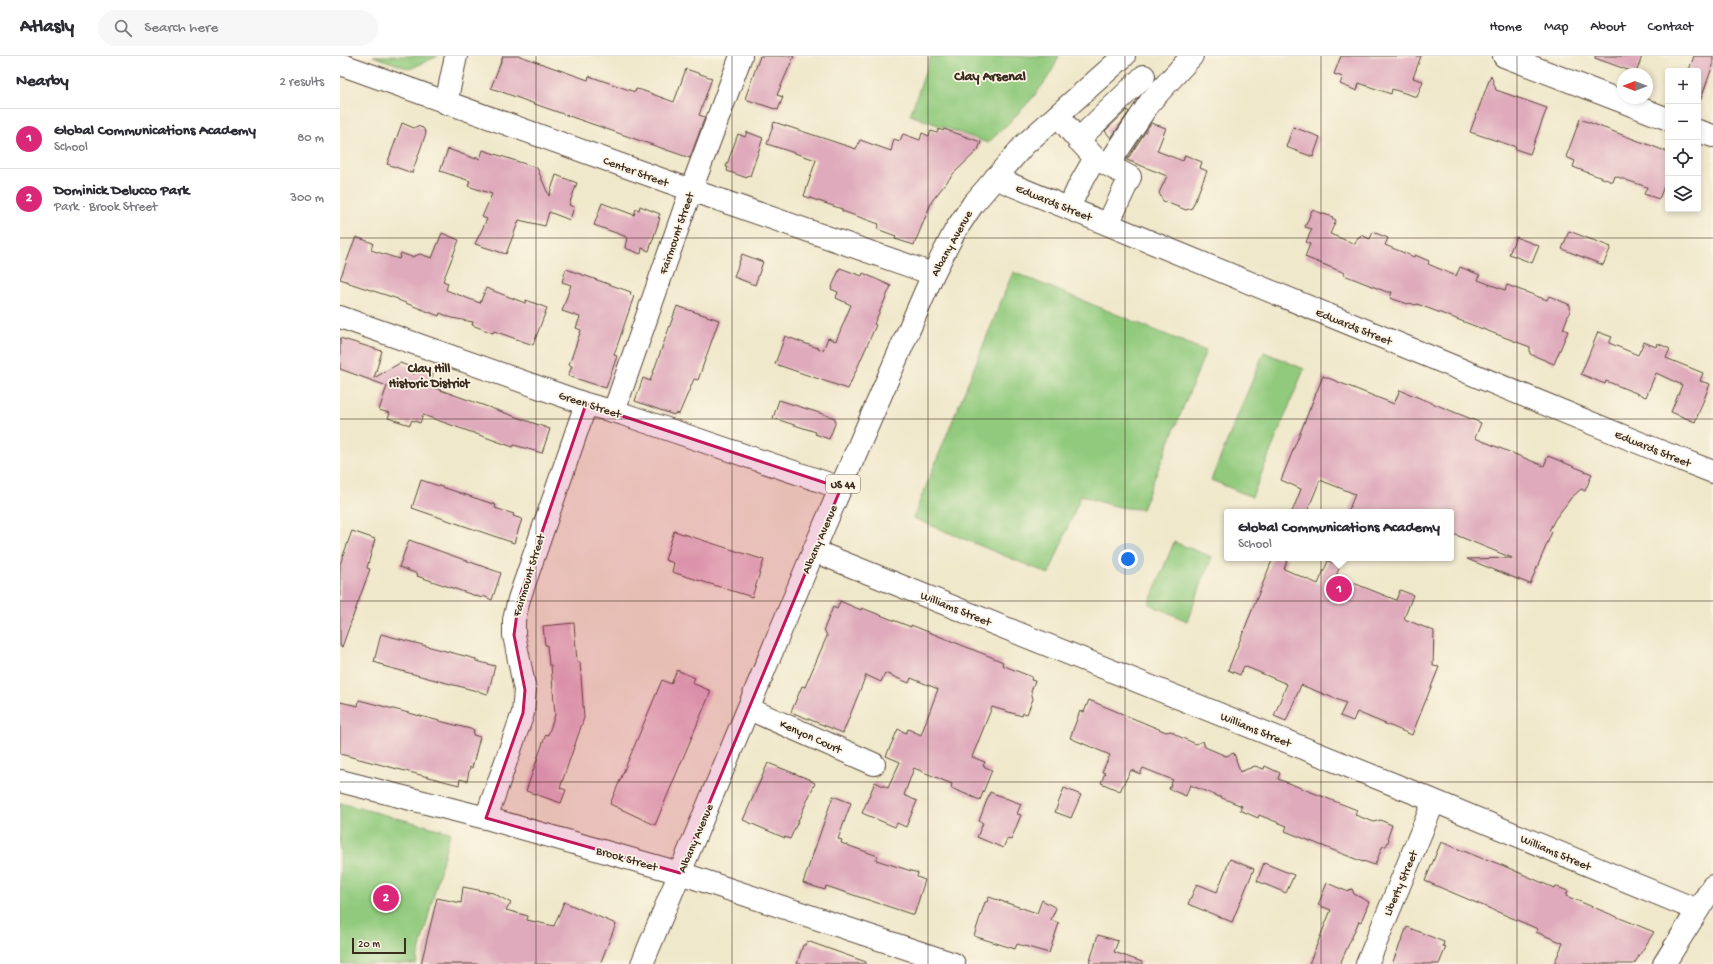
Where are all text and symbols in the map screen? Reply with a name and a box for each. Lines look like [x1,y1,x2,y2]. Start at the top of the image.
search box [98,10,378,46]
text: Atlasly [20,16,74,39]
icon: search [112,17,134,39]
text: Search here [144,19,218,37]
text: Home [1490,19,1522,36]
text: Map [1544,19,1568,36]
text: About [1590,19,1626,36]
text: Contact [1648,19,1693,36]
north arrow [1617,68,1653,104]
map controls [1665,68,1701,212]
button: + [1665,68,1701,104]
district label: Clay Arsenal [953,69,1026,86]
text: Nearby [16,72,69,92]
text: 2 results [279,75,324,90]
button: − [1665,104,1701,140]
text: Global Communications Academy [54,122,256,140]
text: 1 [26,131,32,146]
text: 80 m [297,131,324,146]
text: School [54,140,88,155]
button: locate [1665,140,1701,176]
street label: Center Street [601,155,671,192]
button: layers [1665,176,1701,212]
text: Dominick Delucco Park [54,182,189,200]
street label: Edwards Street [1013,182,1094,226]
street label: Fairmount Street [657,190,699,277]
text: 2 [26,191,32,206]
text: 300 m [290,191,324,206]
text: Park · Brook Street [54,200,157,215]
street label: Albany Avenue [929,208,977,279]
street label: Edwards Street [1313,306,1394,350]
district label: Clay Hill Historic District [389,362,471,392]
street label: Green Street [556,389,623,423]
street label: Edwards Street [1612,428,1693,472]
road number: US 44 [826,475,860,493]
street label: Albany Avenue [800,503,842,576]
popup [1224,509,1454,561]
text: Global Communications Academy [1238,519,1440,537]
street label: Fairmount Street [510,532,549,619]
text: School [1238,537,1272,552]
your location [1118,549,1138,569]
pin: 1 [1326,574,1352,604]
street label: Williams Street [918,589,994,631]
street label: Williams Street [1218,710,1294,752]
street label: Kenyon Court [777,718,844,758]
street label: Albany Avenue [676,802,718,875]
street label: Williams Street [1518,833,1594,875]
street label: Brook Street [593,844,660,876]
street label: Liberty Street [1382,848,1422,918]
pin: 2 [373,883,399,913]
scale bar [352,936,406,955]
text: 20 m [358,939,380,951]

